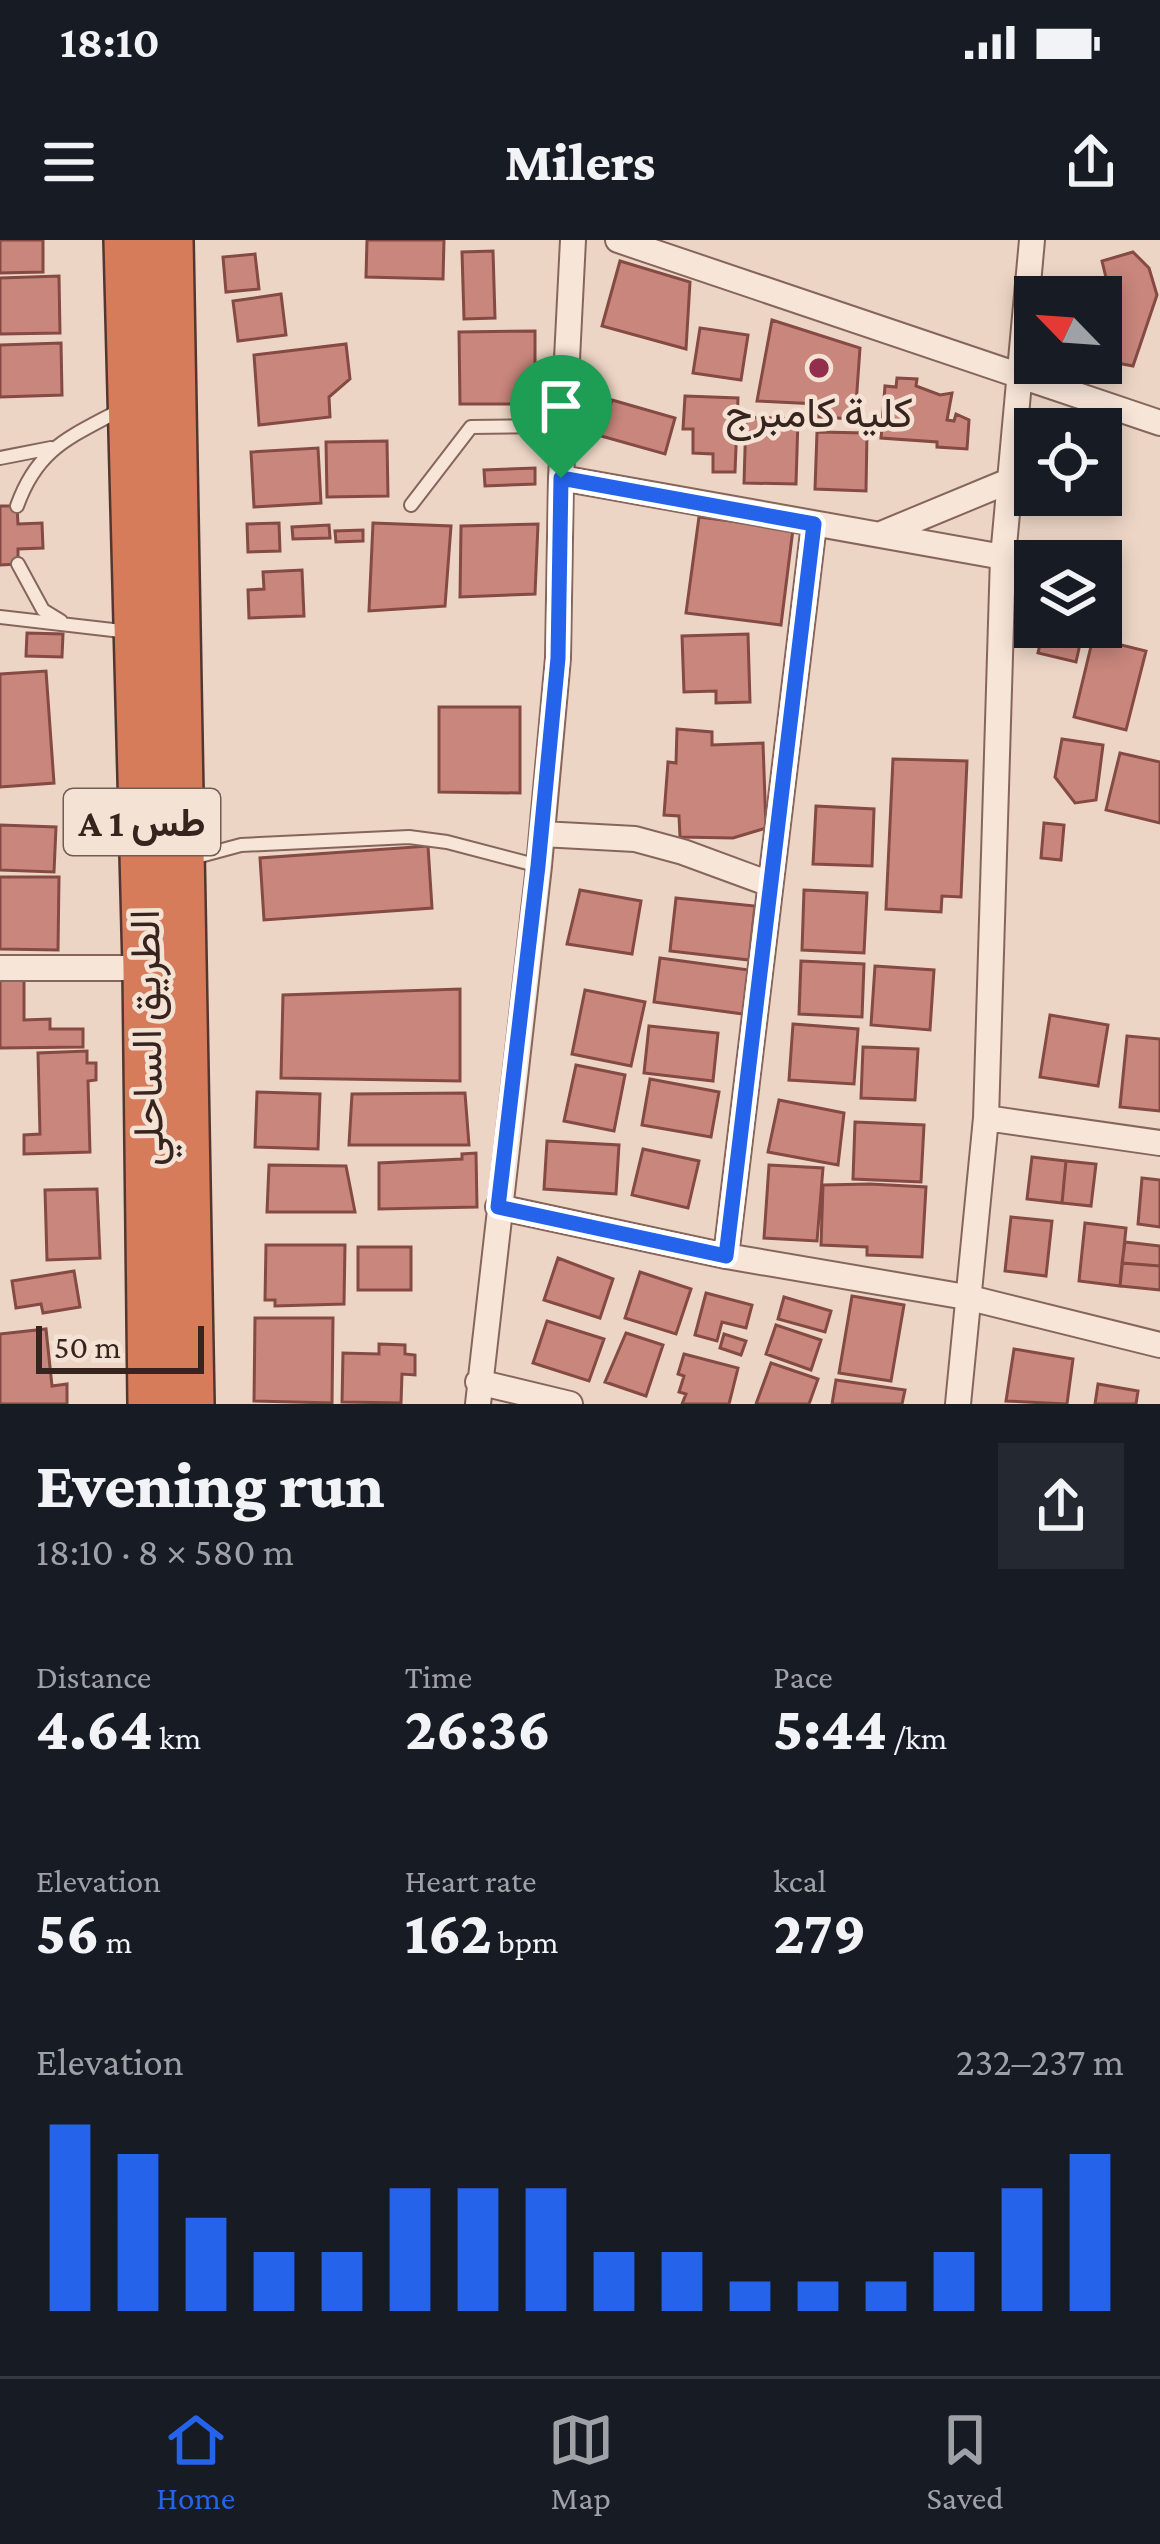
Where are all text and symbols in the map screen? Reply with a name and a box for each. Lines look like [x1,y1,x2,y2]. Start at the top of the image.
text: 18:10 [60,17,160,67]
icon: menu [36,129,102,195]
icon: share [1058,129,1124,195]
text: Milers [505,132,655,192]
north arrow [1014,276,1122,384]
map controls [1014,276,1122,648]
pin [510,355,612,478]
marker: كلية كامبرج [806,355,832,381]
icon: arrive [528,373,594,439]
place label: كلية كامبرج [725,389,913,441]
button: locate [1014,408,1122,516]
button: layers [1014,540,1122,648]
road number: A 1 طس [64,789,220,855]
street label: الطريق الساحلي [121,909,183,1167]
scale bar [36,1320,204,1373]
text: 50 m [54,1328,121,1365]
button: share [998,1443,1124,1569]
text: Evening run [36,1448,385,1521]
text: 18:10 · 8 × 580 m [36,1530,294,1573]
text: Distance [36,1658,151,1695]
text: Time [405,1658,472,1695]
text: Pace [773,1658,833,1695]
text: 4.64 [36,1695,153,1762]
text: 26:36 [405,1695,551,1762]
text: 5:44 [773,1695,887,1762]
text: km [153,1719,201,1756]
text: /km [887,1719,947,1756]
text: Elevation [36,1862,161,1899]
text: Heart rate [405,1862,537,1899]
text: kcal [773,1862,827,1899]
text: 56 [36,1899,100,1966]
text: 162 [405,1899,492,1966]
text: 279 [773,1899,867,1966]
text: m [100,1923,132,1960]
text: bpm [492,1923,559,1960]
text: Elevation [36,2040,184,2083]
text: 232–237 m [956,2040,1124,2083]
tab: Home [156,2407,235,2516]
tab: Map [548,2407,614,2516]
tab: Saved [926,2407,1004,2516]

